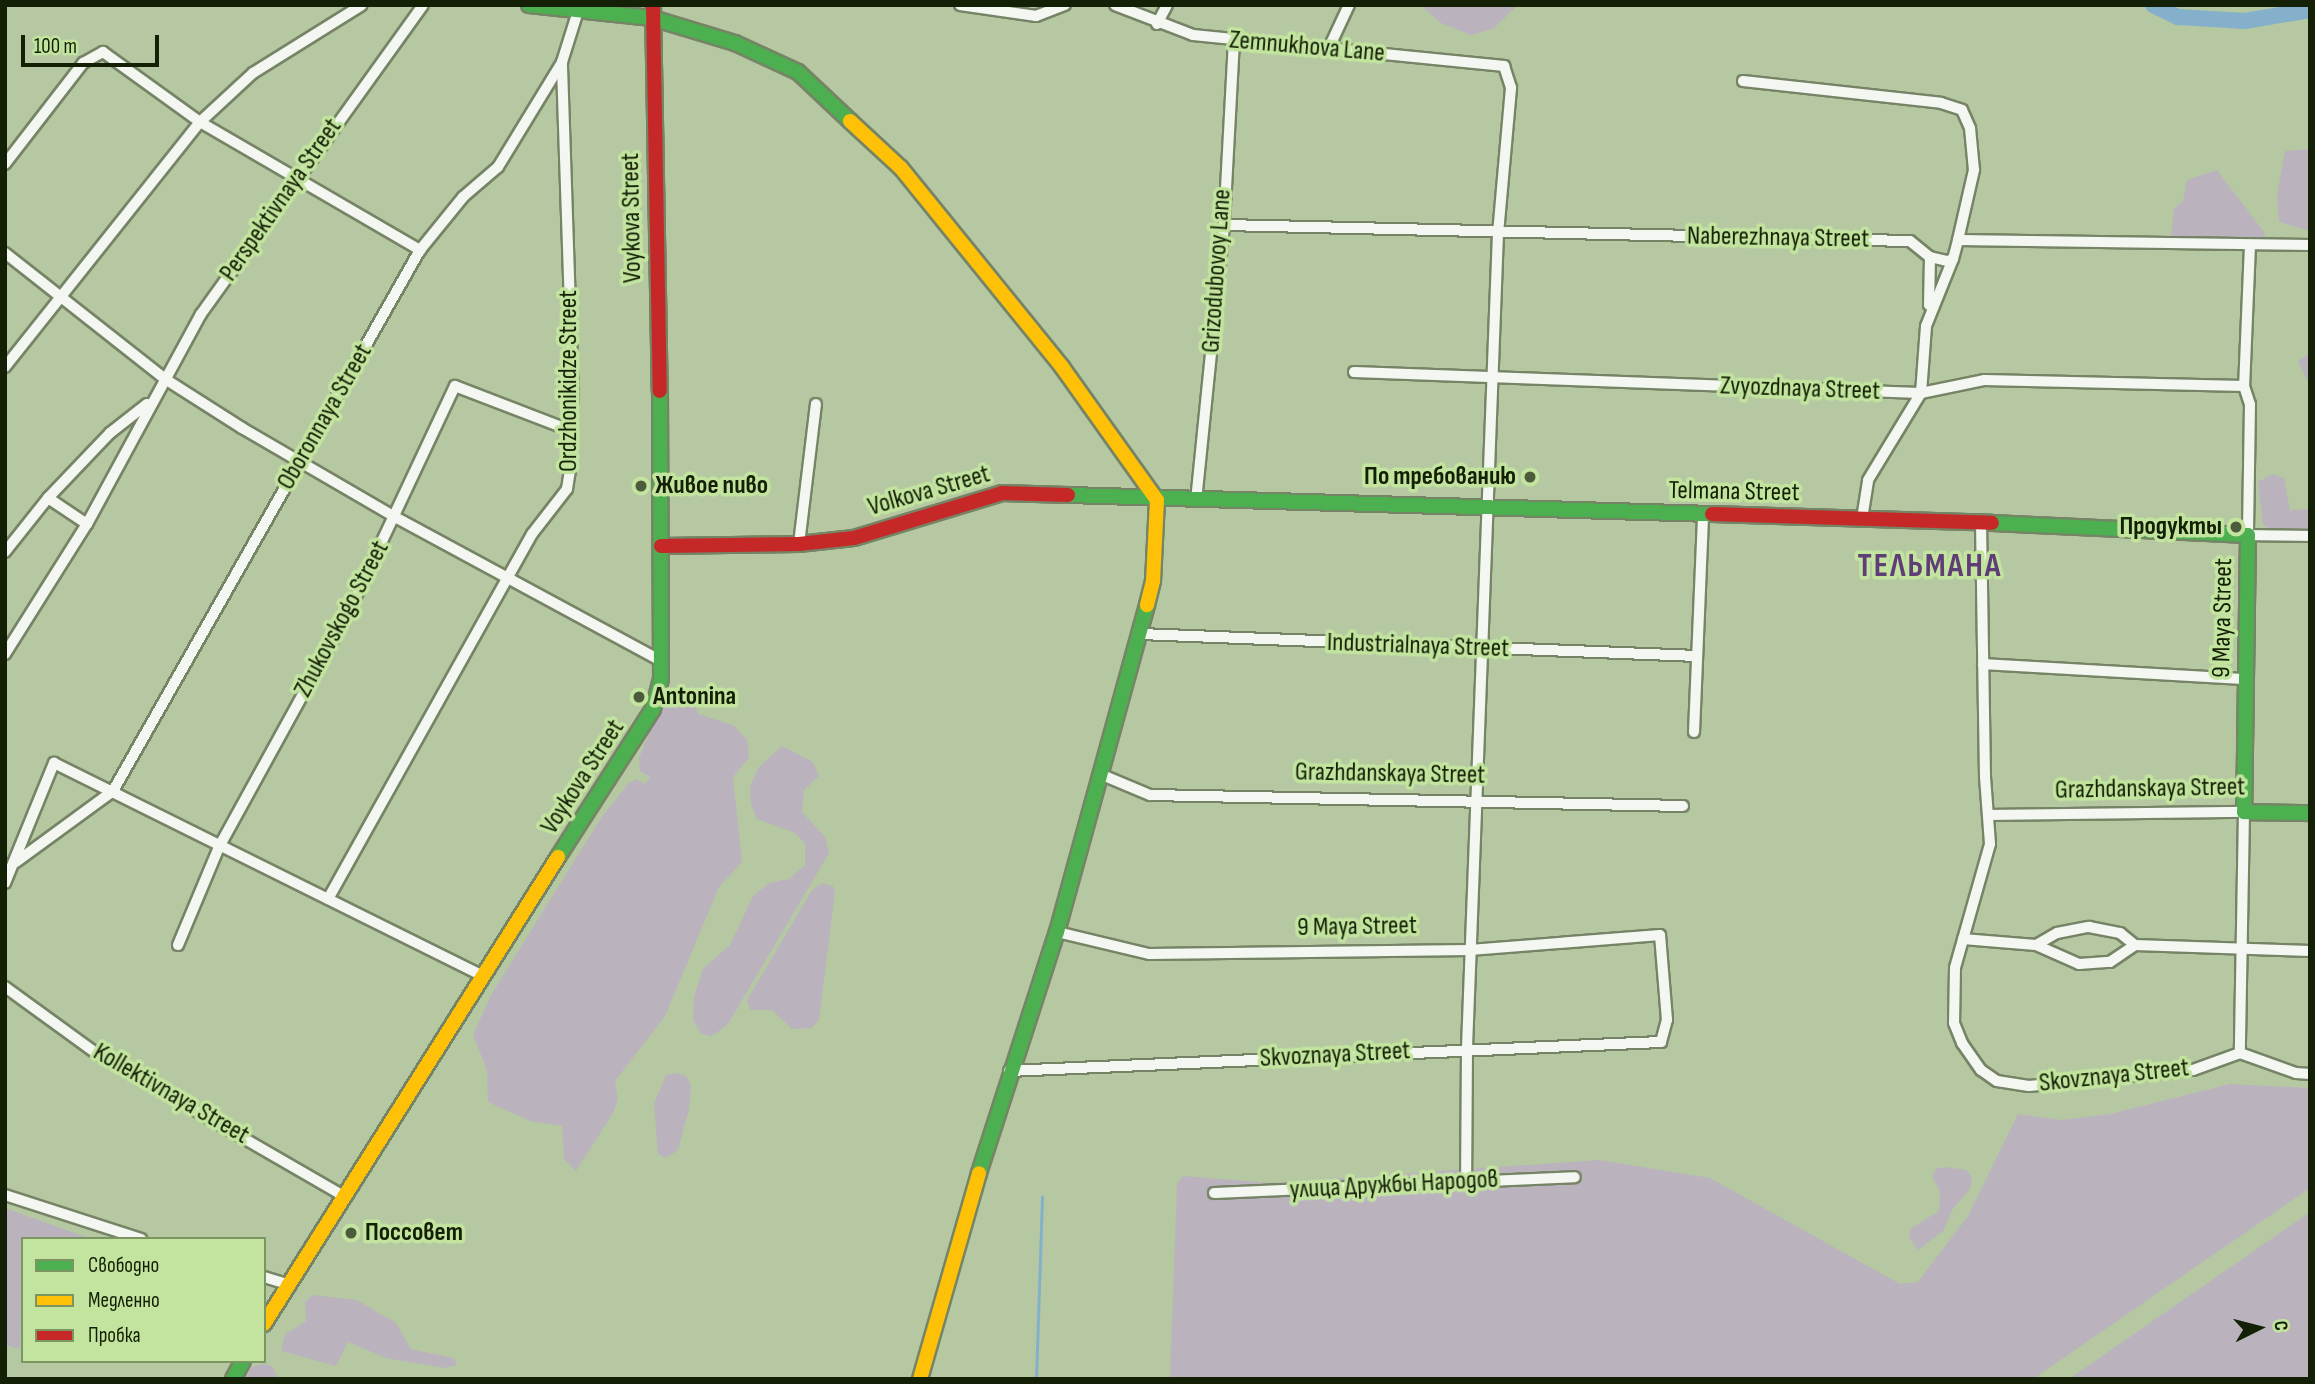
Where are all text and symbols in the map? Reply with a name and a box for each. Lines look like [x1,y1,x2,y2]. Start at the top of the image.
scale bar [24,21,163,65]
street label: Zemnukhova Lane [1228,25,1386,69]
text: 100 m [34,34,77,59]
street label: Perspektivnaya Street [213,113,349,287]
street label: Voykova Street [615,153,649,283]
street label: Grizodubovoy Lane [1196,188,1238,354]
street label: Naberezhnaya Street [1687,221,1869,255]
street label: Ordzhonikidze Street [553,290,585,472]
street label: Oboronnaya Street [271,339,379,495]
street label: Zvyozdnaya Street [1719,371,1881,407]
street label: Volkova Street [864,459,994,523]
place label: По требованию [1364,461,1516,493]
marker: По требованию [1522,469,1538,485]
place label: Живое пиво [655,470,768,502]
street label: Telmana Street [1668,475,1800,509]
marker: Живое пиво [633,478,649,494]
place label: Продукты [2119,511,2222,543]
marker: Продукты [2228,519,2244,535]
street label: Zhukovskogo Street [288,536,396,702]
district label: ТЕЛЬМАНА [1858,547,2002,587]
street label: 9 Maya Street [2206,558,2240,678]
street label: Industrialnaya Street [1326,627,1510,665]
place label: Antonina [653,681,736,713]
marker: Antonina [631,689,647,705]
street label: Voykova Street [534,714,632,840]
street label: Grazhdanskaya Street [1295,757,1485,791]
street label: Grazhdanskaya Street [2055,772,2245,806]
street label: 9 Maya Street [1297,910,1417,944]
street label: Skvoznaya Street [1259,1035,1411,1075]
street label: Kollektivnaya Street [88,1037,254,1151]
street label: Skovznaya Street [2038,1053,2190,1099]
street label: улица Дружбы Народов [1289,1164,1499,1206]
place label: Поссовет [365,1217,463,1249]
marker: Поссовет [343,1225,359,1241]
legend [21,1237,266,1363]
text: Свободно [88,1253,159,1278]
text: Медленно [88,1288,160,1313]
north arrow [2224,1293,2294,1363]
text: С [2268,1320,2292,1332]
text: Пробка [88,1323,141,1348]

